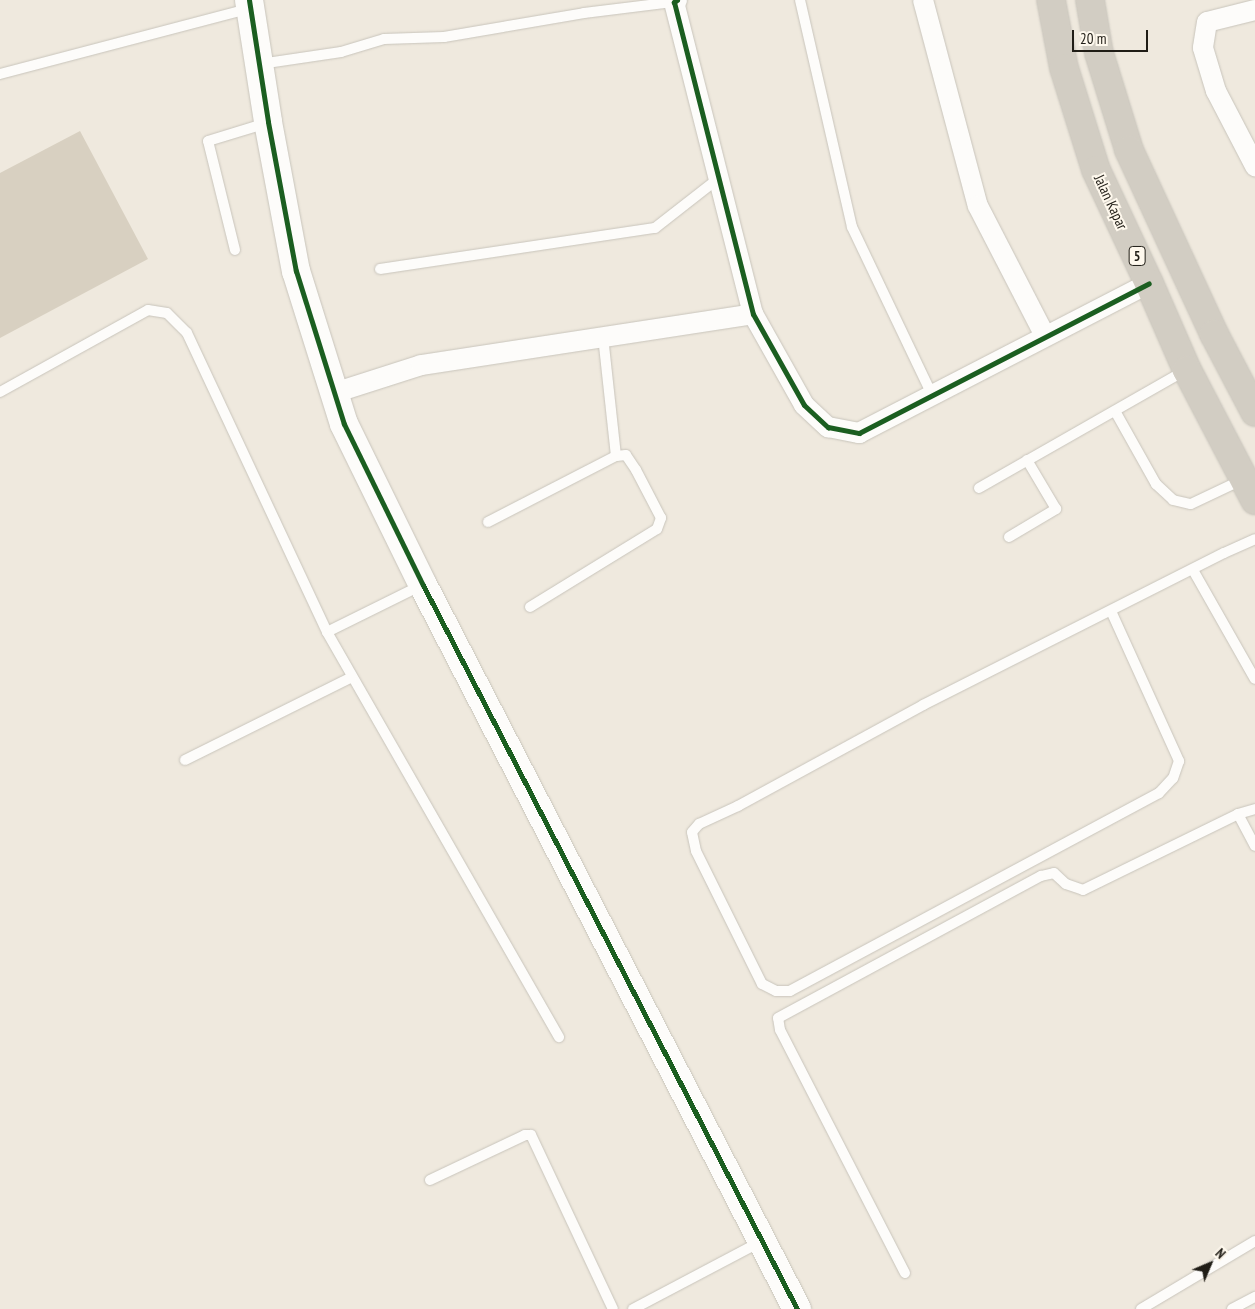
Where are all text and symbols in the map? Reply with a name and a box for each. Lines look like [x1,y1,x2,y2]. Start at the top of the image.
scale bar [1075,20,1151,52]
text: 20 m [1080,29,1106,48]
street label: Jalan Kapar [1090,172,1132,232]
road number: 5 [1128,245,1146,268]
north arrow [1185,1239,1235,1289]
text: N [1212,1244,1230,1262]

